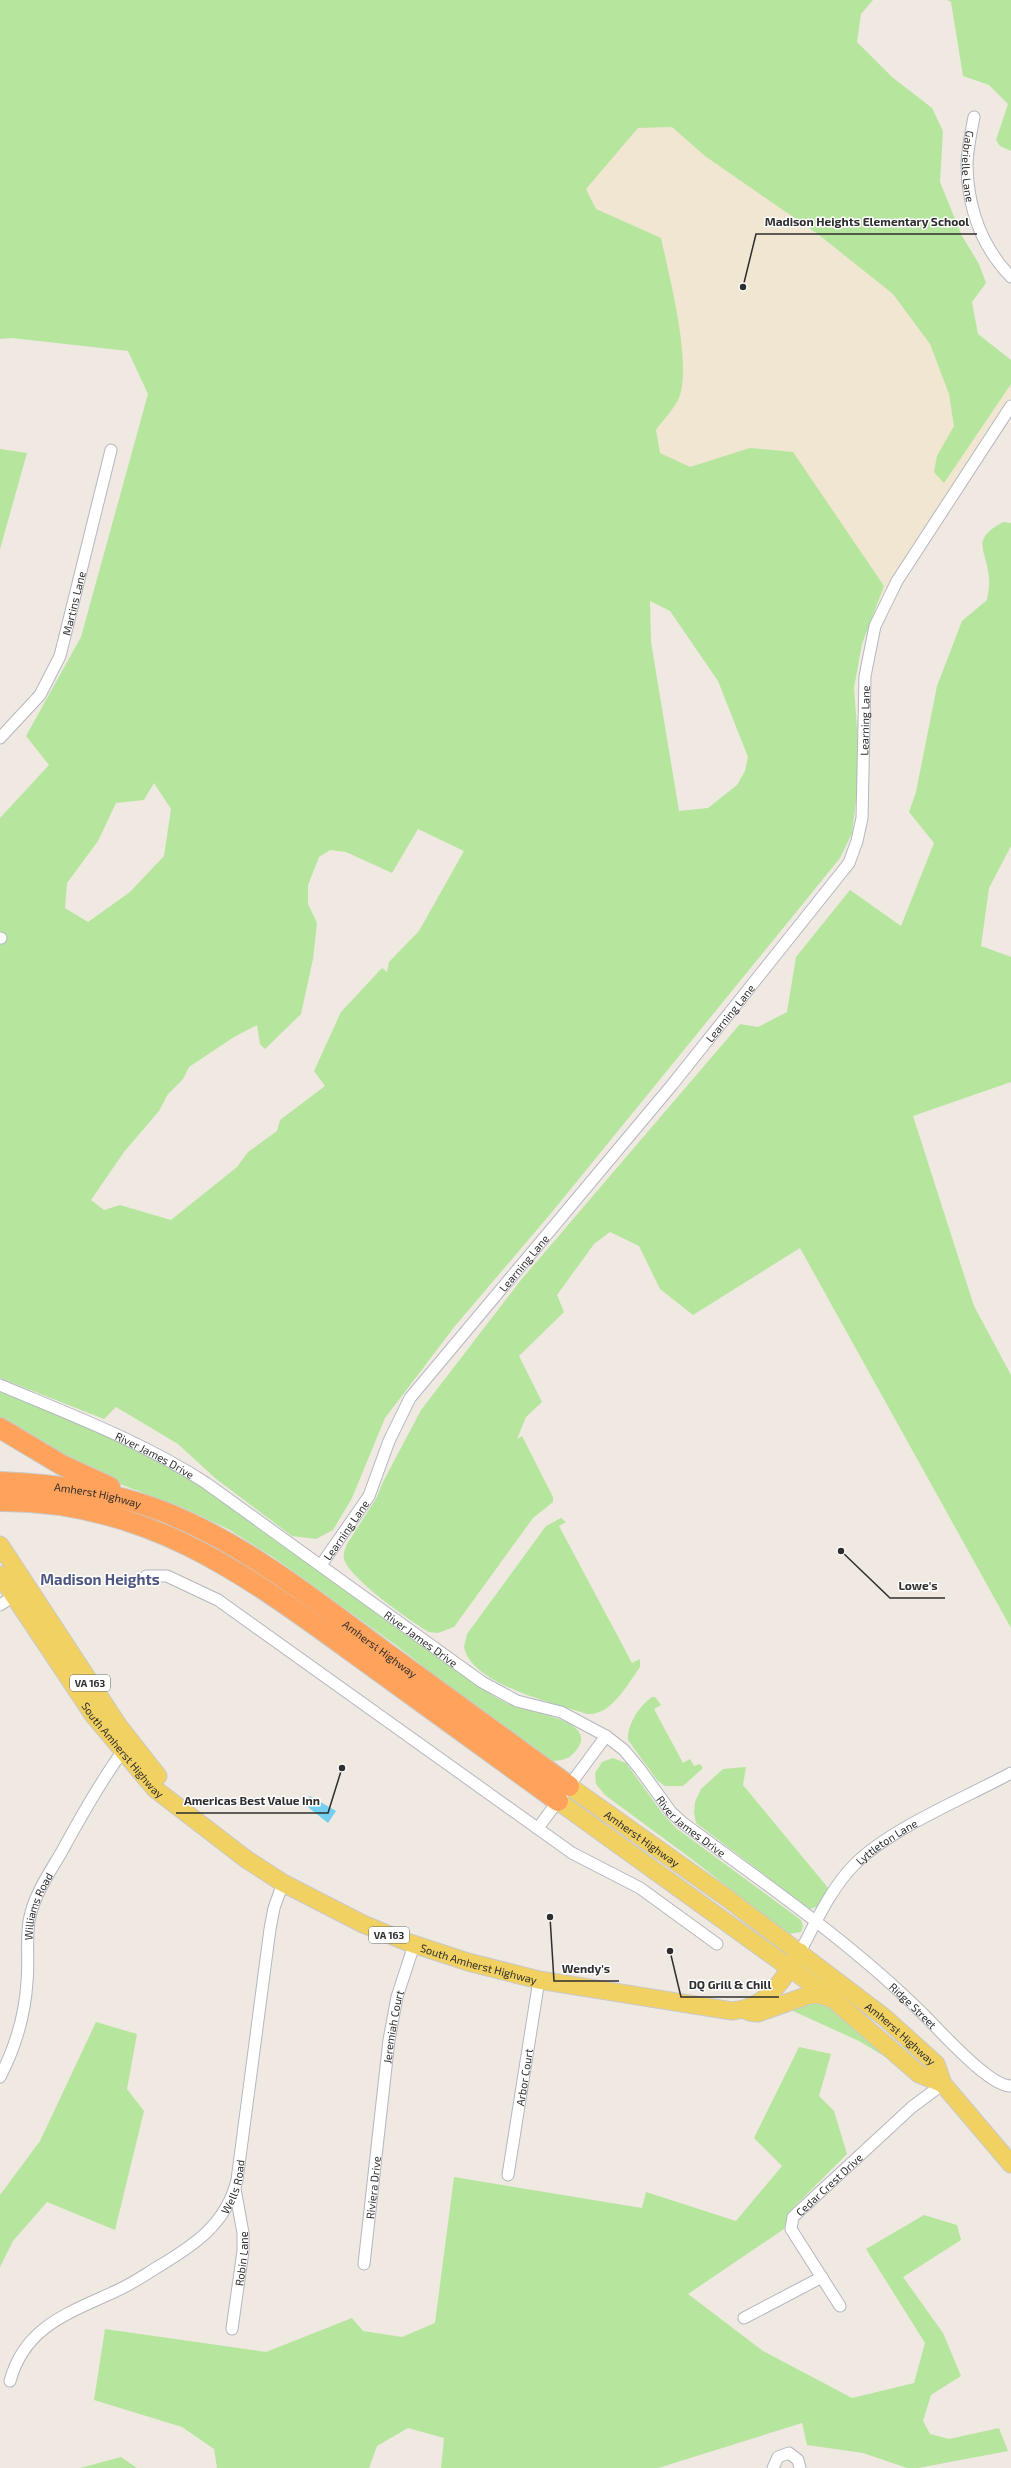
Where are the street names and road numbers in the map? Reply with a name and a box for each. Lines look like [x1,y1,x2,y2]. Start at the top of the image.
street label: Gabrielle Lane [960,130,978,203]
street label: Martins Lane [59,570,87,637]
street label: Learning Lane [857,685,871,756]
street label: Learning Lane [703,981,757,1044]
street label: Learning Lane [496,1231,551,1294]
street label: River James Drive [114,1429,197,1481]
street label: Amherst Highway [54,1479,143,1510]
street label: Learning Lane [320,1497,371,1562]
street label: River James Drive [382,1608,461,1669]
street label: Amherst Highway [341,1617,420,1680]
road number: VA 163 [70,1675,110,1691]
street label: South Amherst Highway [80,1699,167,1800]
street label: River James Drive [654,1793,729,1859]
street label: Amherst Highway [602,1807,683,1869]
street label: Lyttleton Lane [853,1816,919,1867]
street label: Williams Road [21,1870,55,1940]
road number: VA 163 [369,1927,409,1943]
street label: South Amherst Highway [419,1940,539,1986]
street label: Ridge Street [887,1979,940,2031]
street label: Jeremiah Court [380,1988,405,2064]
street label: Amherst Highway [863,1999,939,2067]
street label: Arbor Court [513,2048,535,2107]
street label: Cedar Crest Drive [793,2150,865,2218]
street label: Riviera Drive [363,2155,383,2220]
street label: Wells Road [218,2159,246,2216]
street label: Robin Lane [232,2231,250,2287]

